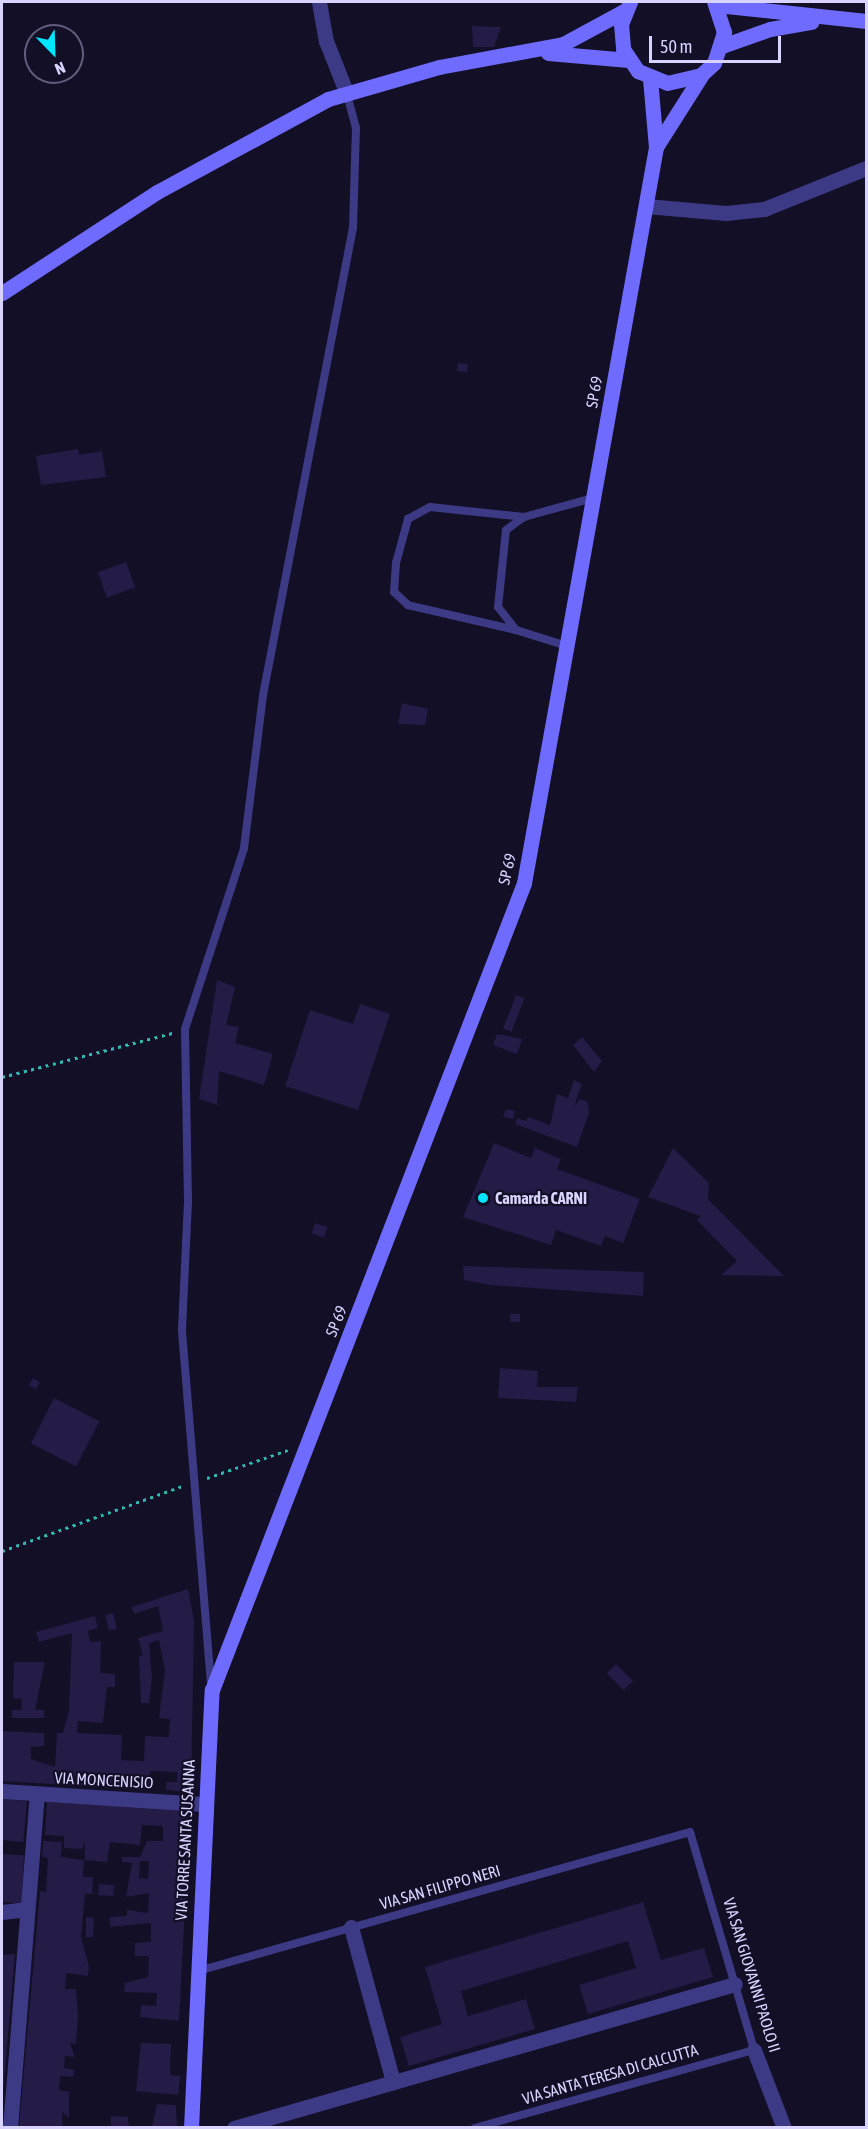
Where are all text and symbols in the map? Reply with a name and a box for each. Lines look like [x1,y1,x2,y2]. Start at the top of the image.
north arrow [24,24,84,84]
scale bar [652,24,784,62]
text: 50 m [660,36,692,57]
text: N [52,59,68,79]
street label: SP 69 [582,375,606,409]
street label: SP 69 [494,851,520,887]
place label: Camarda CARNI [495,1188,587,1208]
marker: Camarda CARNI [476,1191,490,1205]
street label: SP 69 [321,1303,351,1339]
street label: VIA TORRE SANTA SUSANNA [171,1759,199,1921]
street label: VIA MONCENISIO [54,1768,154,1792]
street label: VIA SAN FILIPPO NERI [378,1861,502,1913]
street label: VIA SAN GIOVANNI PAOLO II [719,1896,785,2054]
street label: VIA SANTA TERESA DI CALCUTTA [520,2040,700,2108]

